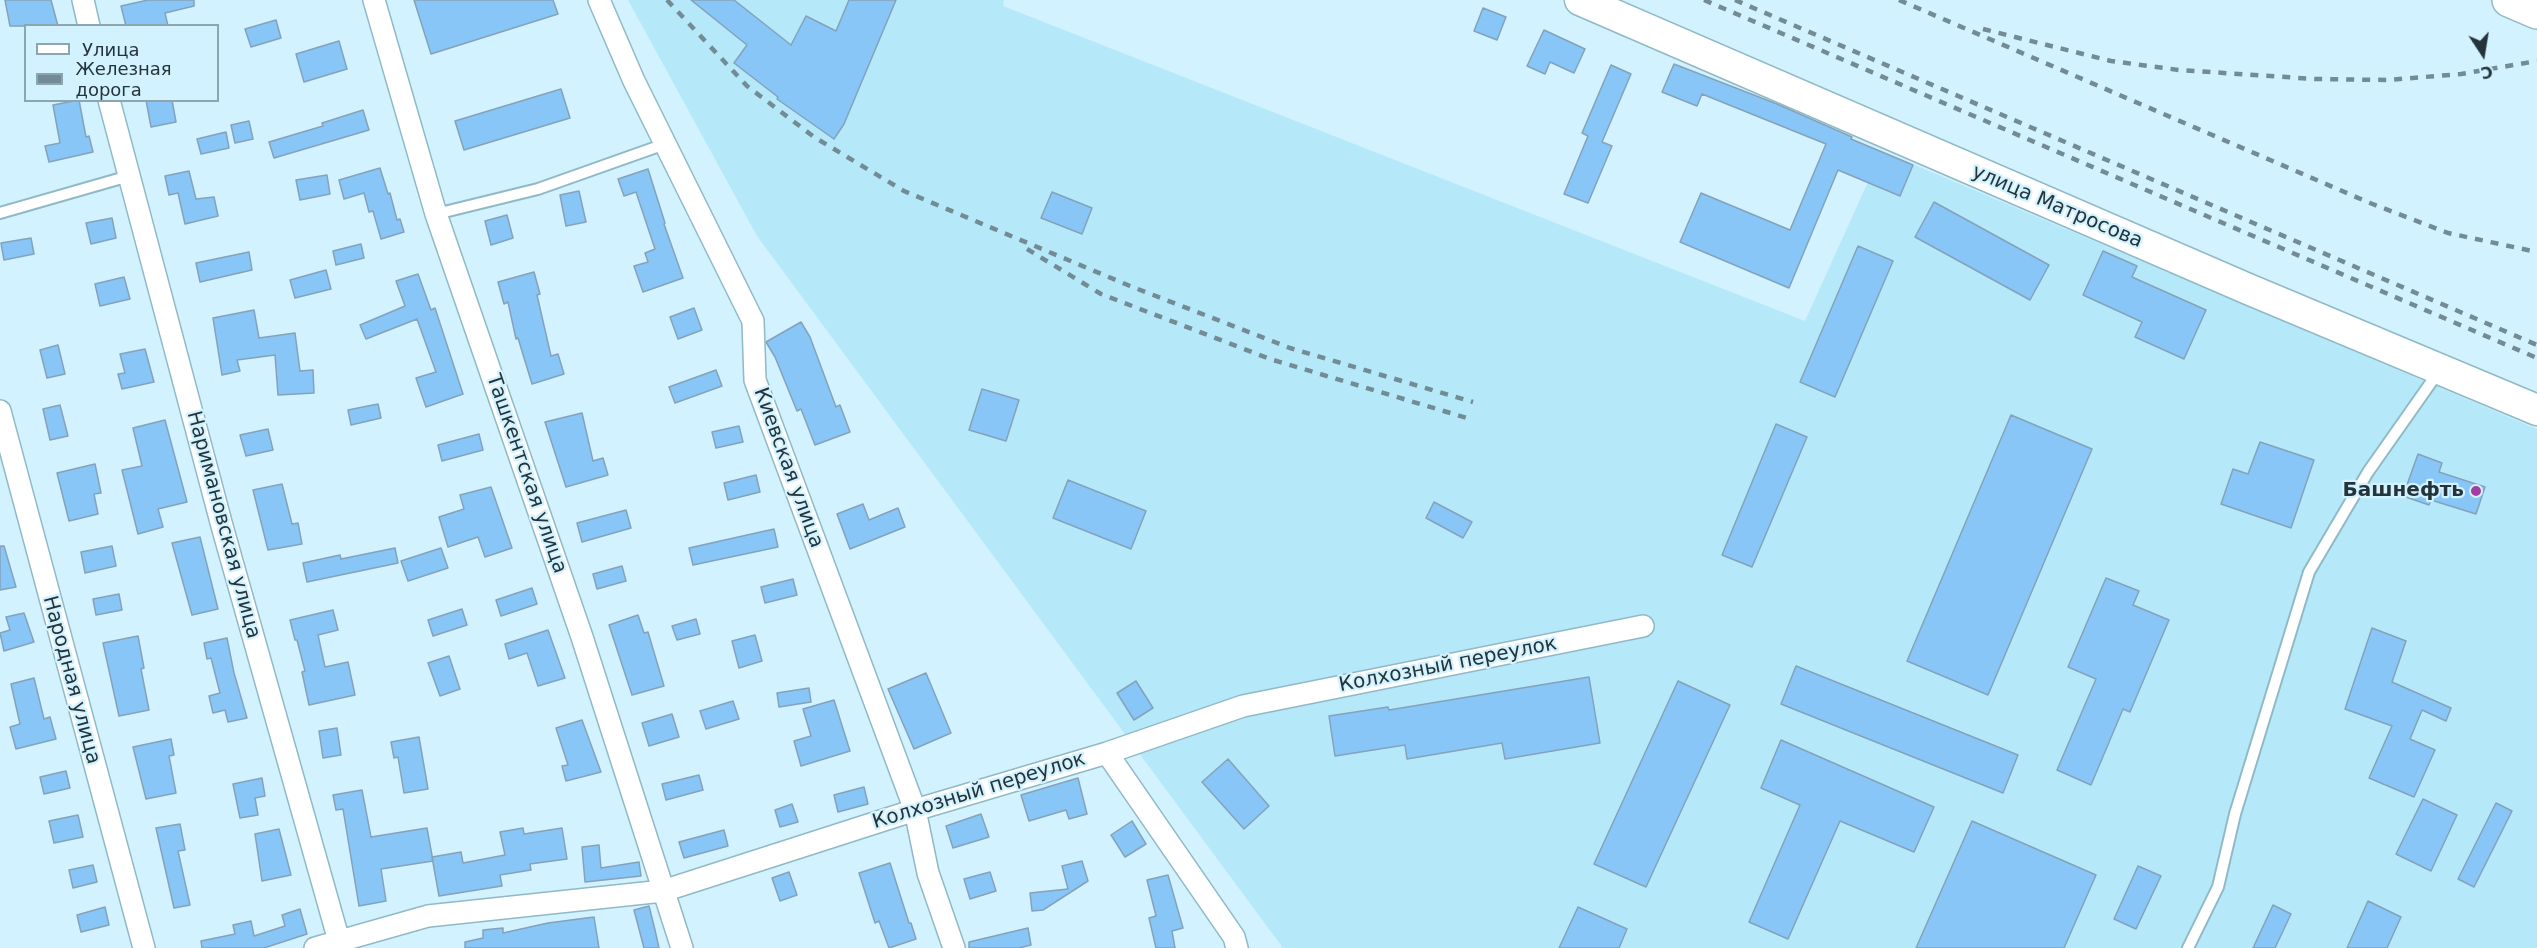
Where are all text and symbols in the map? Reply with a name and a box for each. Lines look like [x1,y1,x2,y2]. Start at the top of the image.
legend [24,24,219,102]
north arrow [2453,24,2513,84]
text: Улица [82,39,139,60]
text: Железная дорога [75,58,172,100]
text: С [2479,62,2495,83]
street label: улица Матросова [1968,160,2146,254]
street label: Ташкентская улица [481,371,571,577]
street label: Киевская улица [748,385,828,551]
street label: Наримановская улица [181,409,265,641]
place label: Башнефть [2343,479,2464,503]
marker: Башнефть [2469,484,2483,498]
street label: Народная улица [37,593,105,767]
street label: Колхозный переулок [1337,632,1559,698]
street label: Колхозный переулок [870,747,1088,835]

